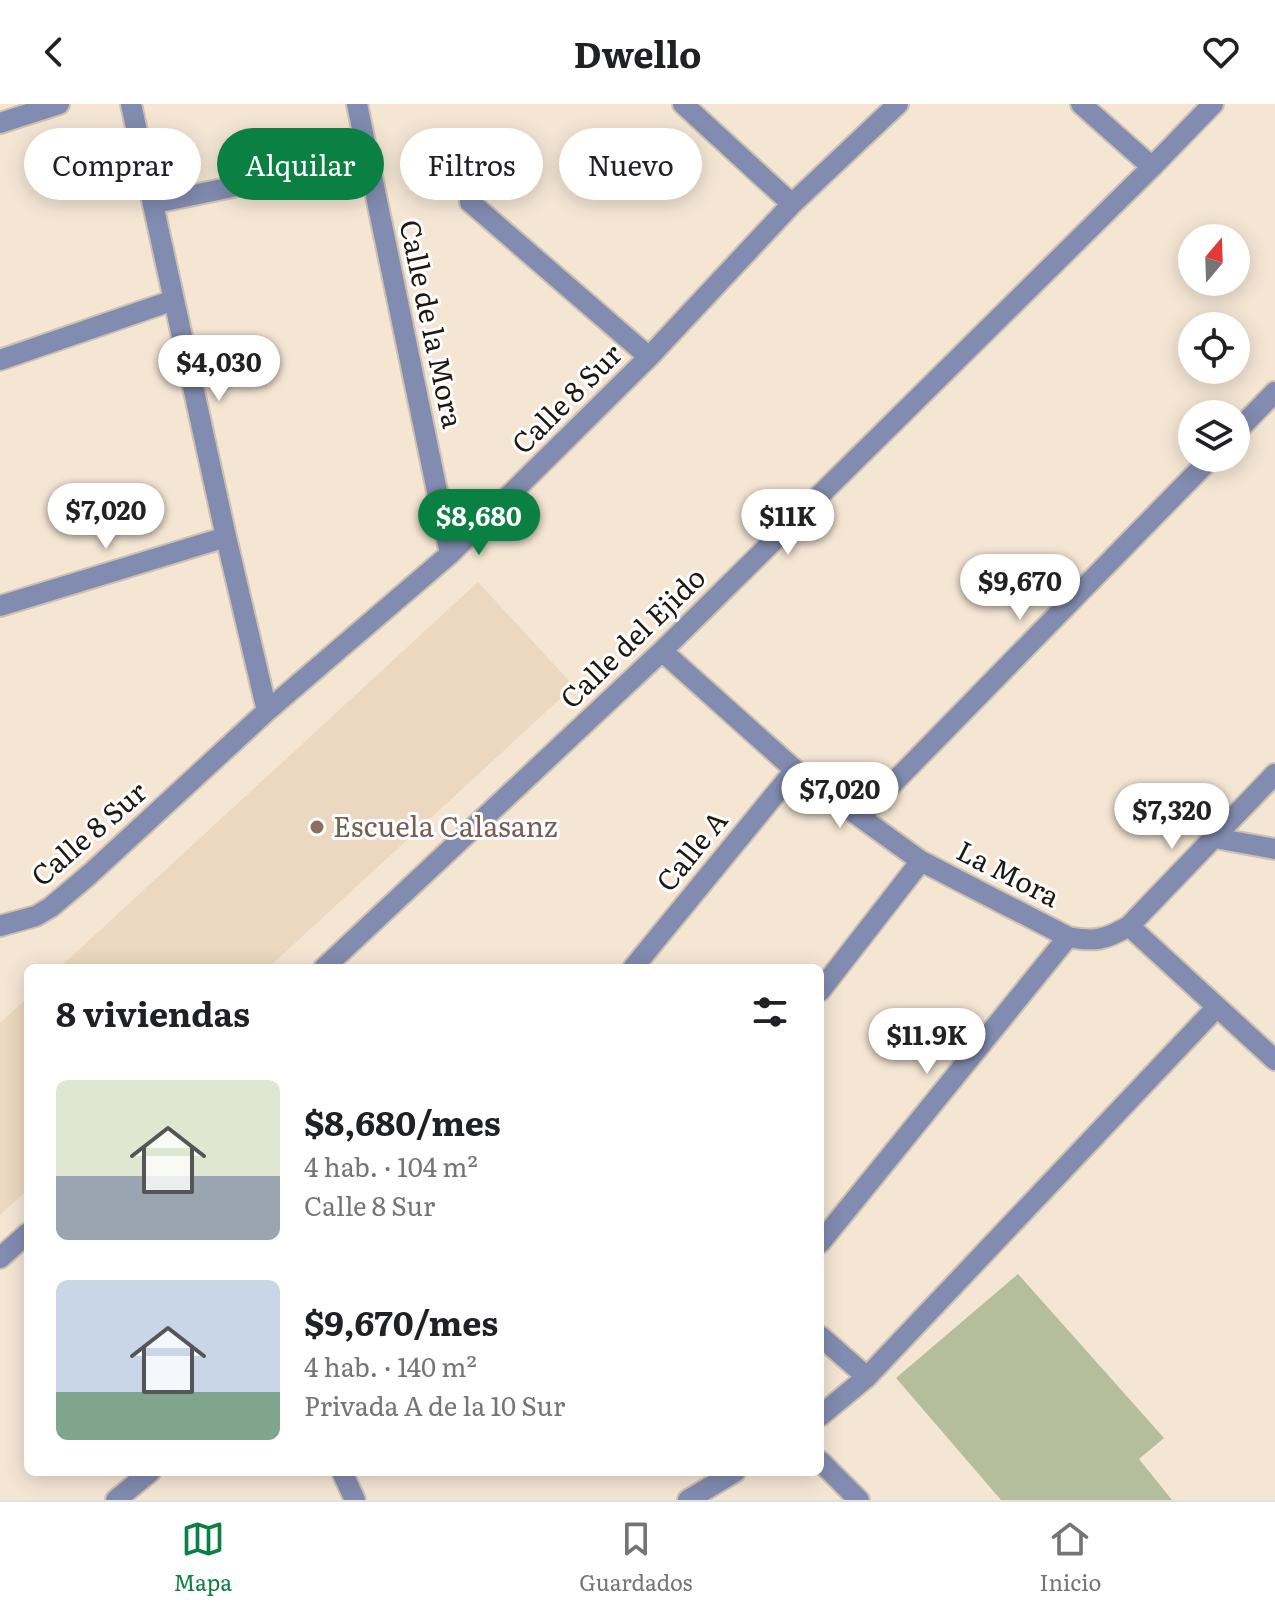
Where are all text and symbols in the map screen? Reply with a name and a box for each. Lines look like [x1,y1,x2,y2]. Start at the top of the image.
text: Dwello [573,26,702,79]
icon: back [32,30,76,74]
icon: heart [1199,30,1243,74]
chip: Comprar [24,128,201,200]
chip: Alquilar [217,128,384,200]
chip: Filtros [400,128,543,200]
chip: Nuevo [559,128,702,200]
street label: Calle de la Mora [390,216,476,432]
north arrow [1178,224,1250,296]
map controls [1178,224,1250,472]
button: locate [1178,312,1250,384]
street label: Calle 8 Sur [501,332,631,462]
pin: $4,030 [154,335,284,403]
text: $4,030 [176,341,262,380]
button: layers [1178,400,1250,472]
pin: $7,020 [41,483,171,551]
text: $7,020 [65,489,147,528]
pin: $8,680 [414,489,544,557]
pin: $11K [741,489,835,557]
text: $8,680 [436,495,522,534]
text: $11K [759,495,817,534]
pin: $9,670 [955,554,1085,622]
street label: Calle del Ejido [549,556,714,717]
text: $9,670 [978,560,1062,599]
pin: $7,020 [775,762,905,830]
text: $7,020 [799,768,881,807]
street label: Calle 8 Sur [21,770,155,895]
pin: $7,320 [1107,783,1237,851]
text: $7,320 [1132,789,1212,828]
street label: Calle A [645,800,736,899]
place label: Escuela Calasanz [333,804,558,846]
marker: Escuela Calasanz [308,818,326,836]
street label: La Mora [950,828,1068,916]
text: 8 viviendas [56,987,250,1037]
icon: filters [748,990,792,1034]
pin: $11.9K [862,1008,992,1076]
text: $11.9K [887,1014,967,1053]
text: $8,680/mes [304,1096,501,1146]
icon: home [120,1112,216,1208]
text: 4 hab. · 104 m² [304,1146,478,1185]
text: Calle 8 Sur [304,1185,435,1224]
text: $9,670/mes [304,1296,498,1346]
icon: home [120,1312,216,1408]
text: 4 hab. · 140 m² [304,1346,477,1385]
text: Privada A de la 10 Sur [304,1385,565,1424]
tab: Mapa [173,1517,232,1598]
tab: Guardados [579,1517,692,1598]
tab: Inicio [1039,1517,1102,1598]

